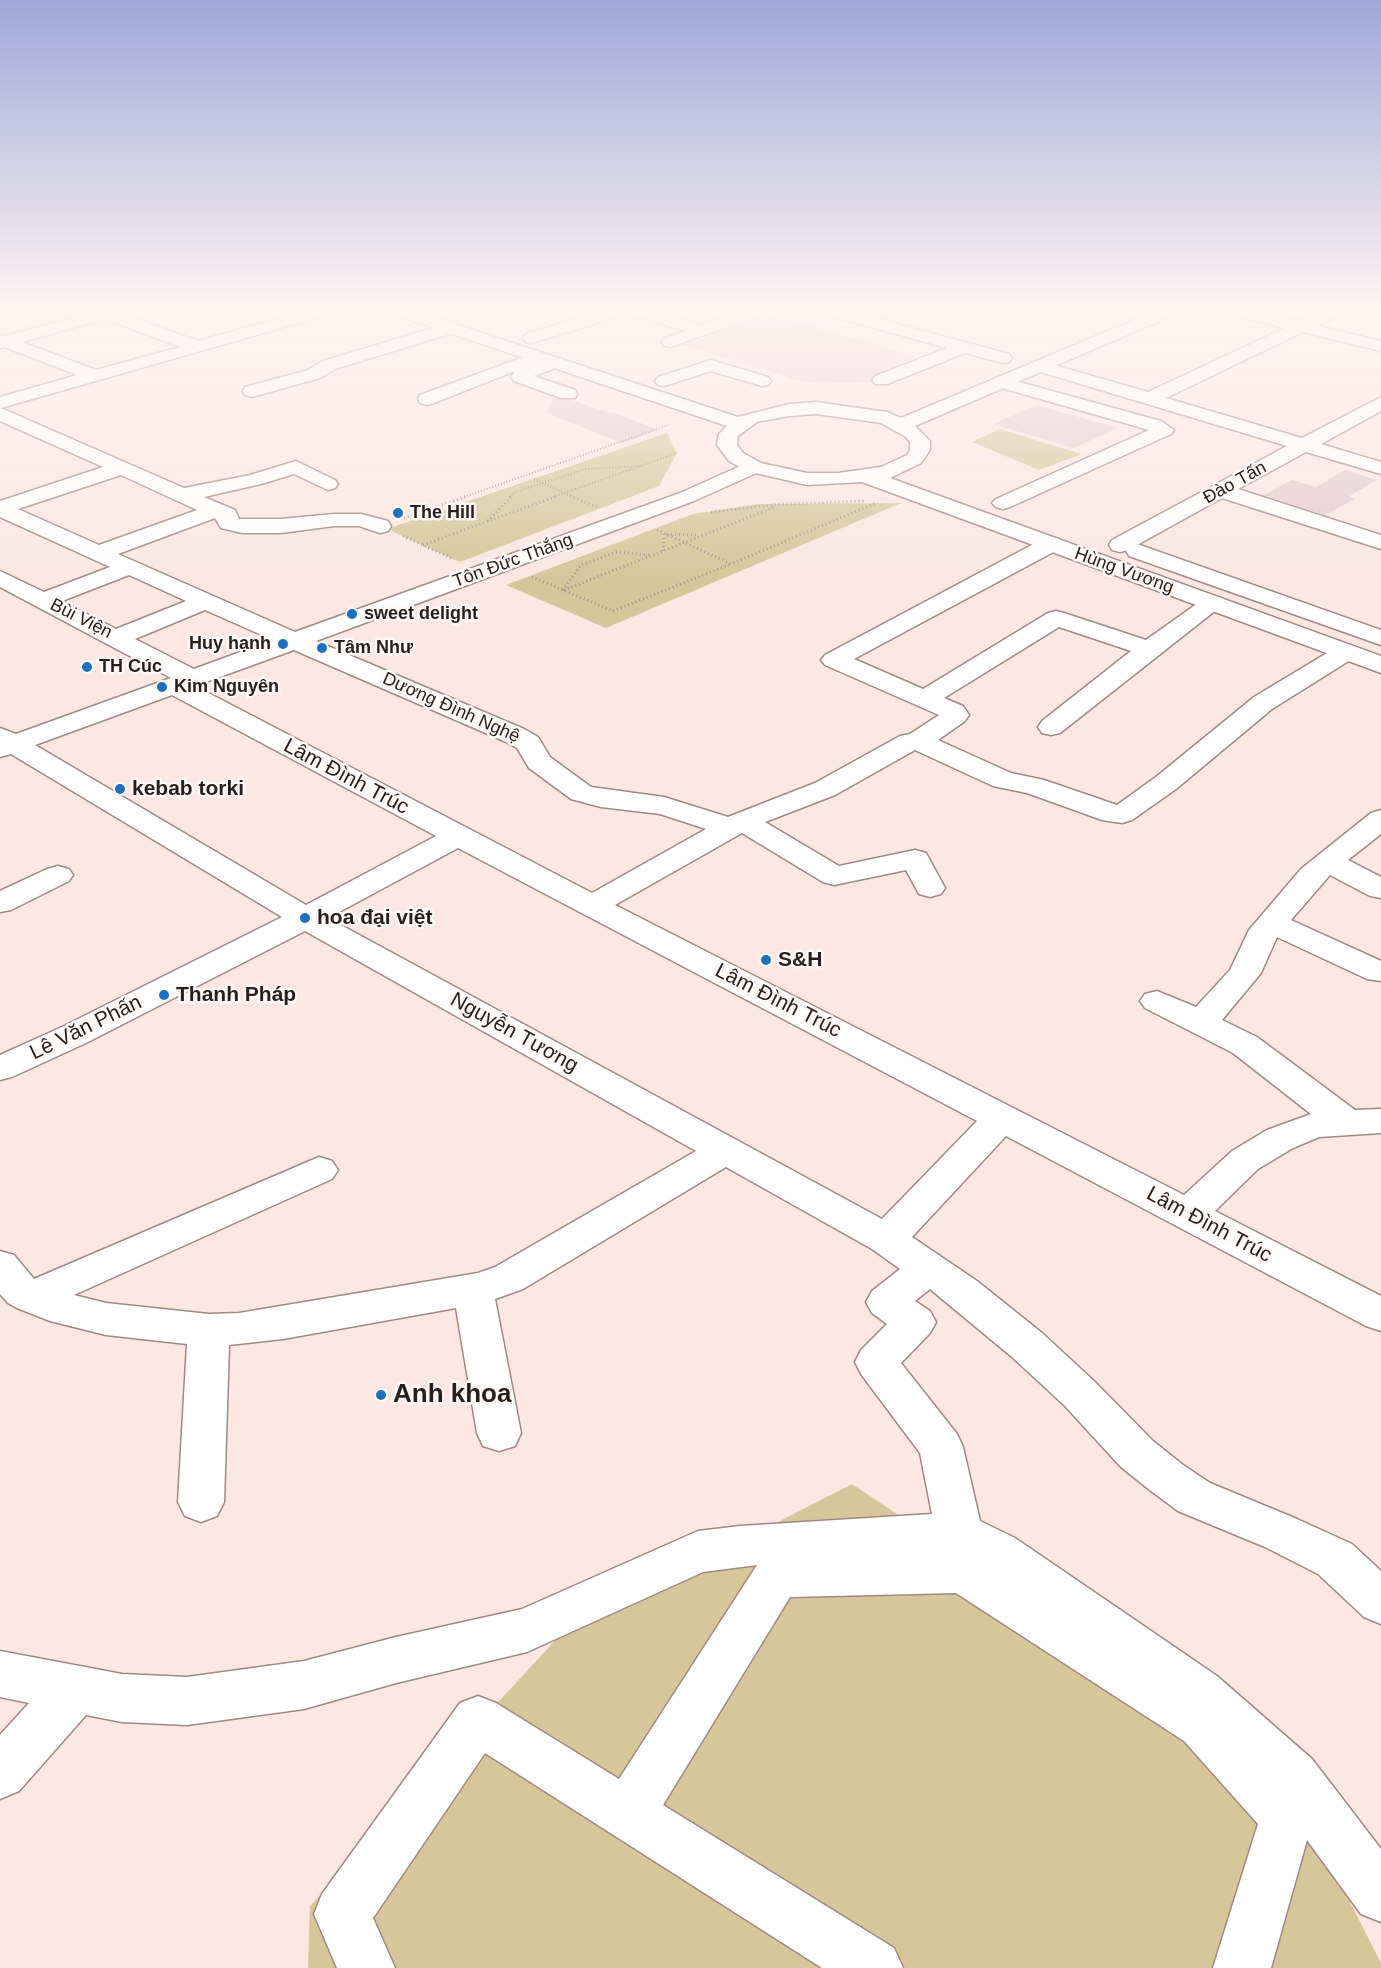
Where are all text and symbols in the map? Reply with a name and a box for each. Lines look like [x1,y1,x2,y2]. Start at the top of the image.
street label: Đào Tấn [1200,457,1270,509]
place label: The Hill [410,502,475,524]
marker: The Hill [391,506,405,520]
street label: Tôn Đức Thắng [450,529,576,593]
street label: Hùng Vương [1071,543,1177,599]
street label: Bùi Viện [46,594,116,644]
place label: sweet delight [364,603,478,625]
marker: sweet delight [345,607,359,621]
place label: Huy hạnh [189,633,271,655]
marker: Huy hạnh [276,637,290,651]
place label: Tâm Như [334,637,413,659]
marker: Tâm Như [315,641,329,655]
place label: TH Cúc [99,656,162,678]
marker: TH Cúc [80,660,94,674]
street label: Dương Đình Nghệ [379,668,523,748]
place label: Kim Nguyên [174,676,279,698]
marker: Kim Nguyên [155,680,169,694]
street label: Lâm Đình Trúc [279,733,413,821]
place label: kebab torki [132,776,244,802]
marker: kebab torki [113,782,127,796]
place label: hoa đại việt [317,905,433,931]
marker: hoa đại việt [298,911,312,925]
place label: S&H [778,947,822,973]
marker: S&H [759,953,773,967]
street label: Lâm Đình Trúc [711,958,845,1044]
place label: Thanh Pháp [176,982,296,1008]
marker: Thanh Pháp [157,988,171,1002]
street label: Nguyễn Tương [446,988,582,1078]
street label: Lê Văn Phấn [26,990,146,1066]
street label: Lâm Đình Trúc [1142,1181,1276,1269]
place label: Anh khoa [393,1379,511,1411]
marker: Anh khoa [374,1388,388,1402]

